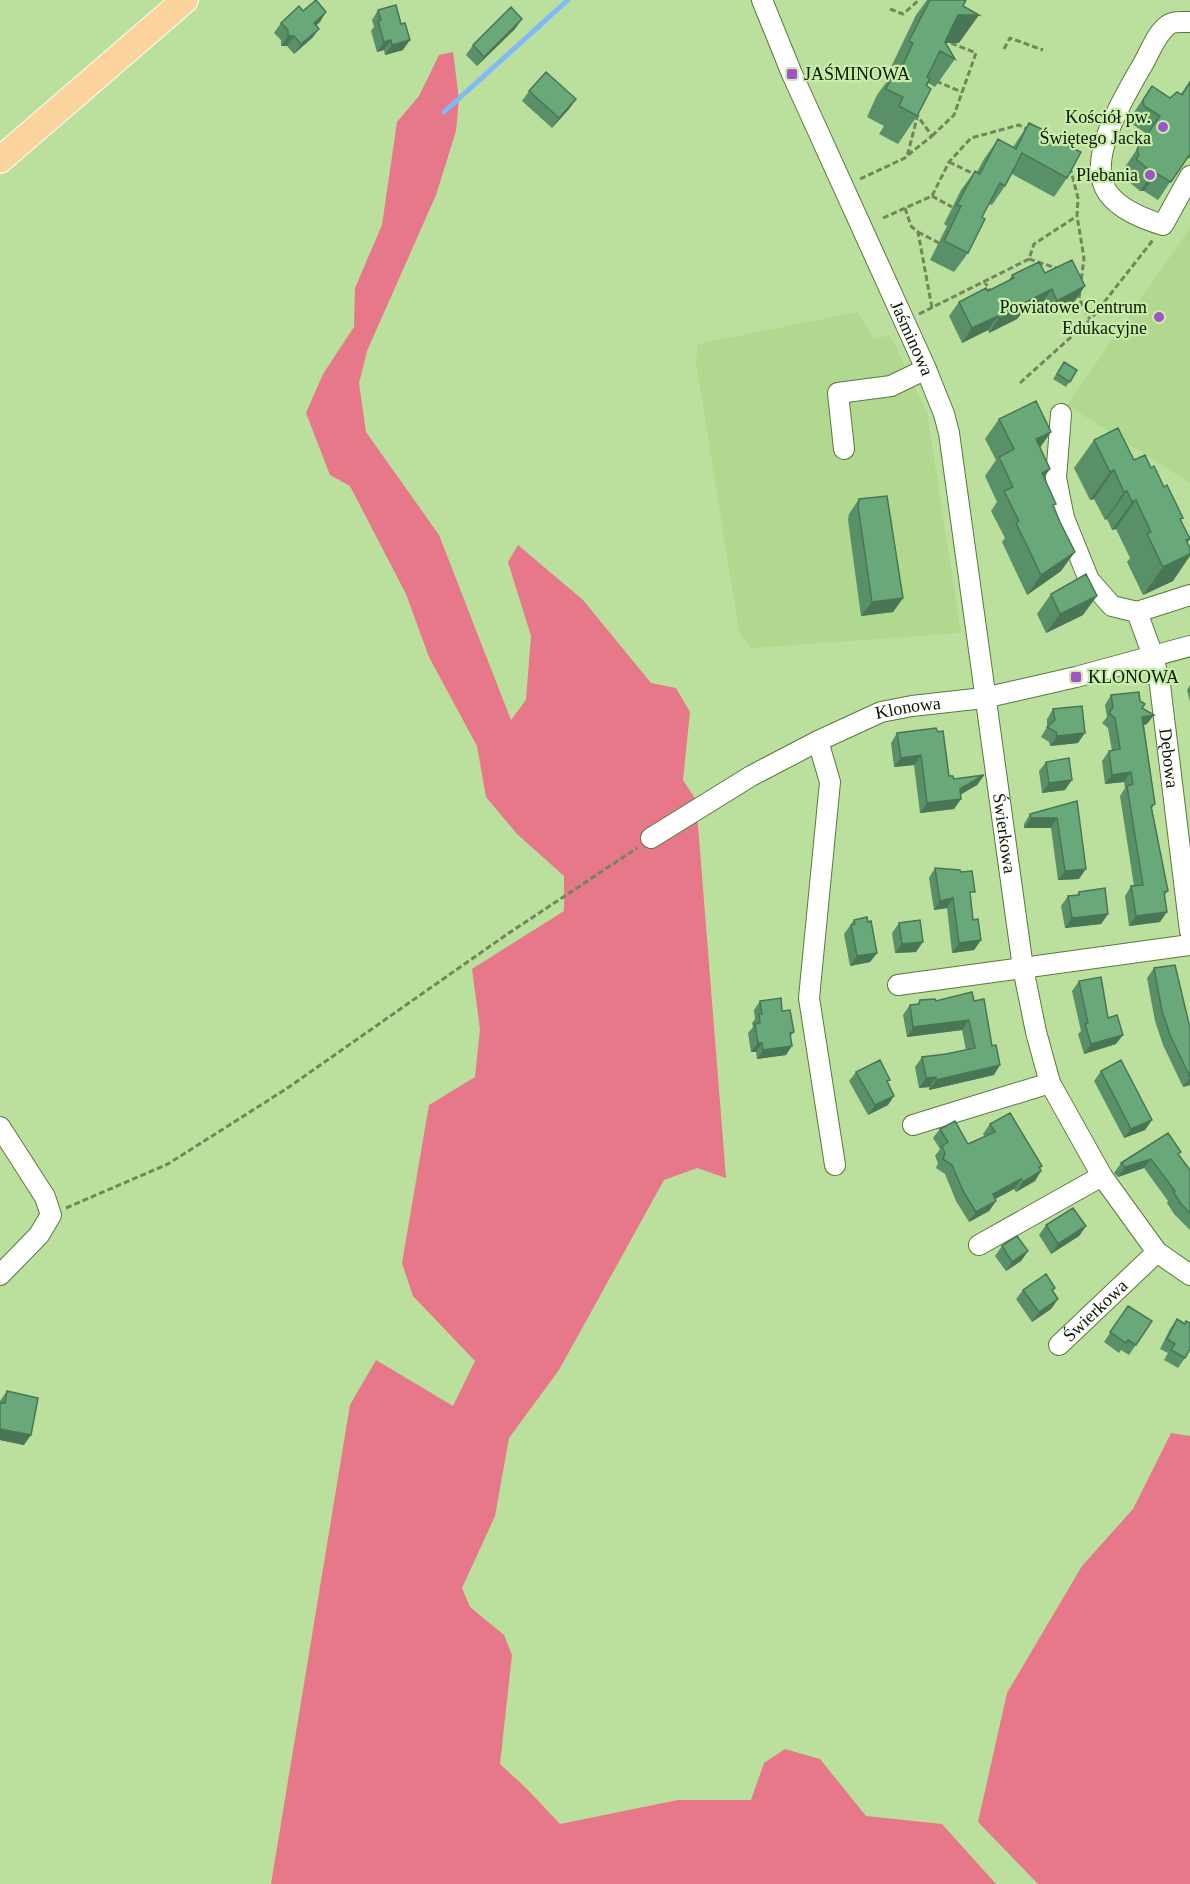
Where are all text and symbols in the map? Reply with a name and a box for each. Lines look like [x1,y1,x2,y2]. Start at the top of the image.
place label: JAŚMINOWA [804,63,910,84]
marker: JAŚMINOWA [785,67,799,81]
place label: Kościół pw. Świętego Jacka [1040,107,1151,148]
marker: Kościół pw. Świętego Jacka [1156,120,1170,134]
place label: Plebania [1076,165,1138,185]
marker: Plebania [1143,168,1157,182]
place label: Powiatowe Centrum Edukacyjne [1000,297,1147,338]
street label: Jaśminowa [886,298,938,378]
marker: Powiatowe Centrum Edukacyjne [1152,310,1166,324]
place label: KLONOWA [1088,667,1179,687]
marker: KLONOWA [1069,670,1083,684]
street label: Klonowa [874,693,942,723]
street label: Dębowa [1155,727,1182,789]
street label: Świerkowa [989,792,1020,875]
street label: Świerkowa [1058,1275,1132,1346]

